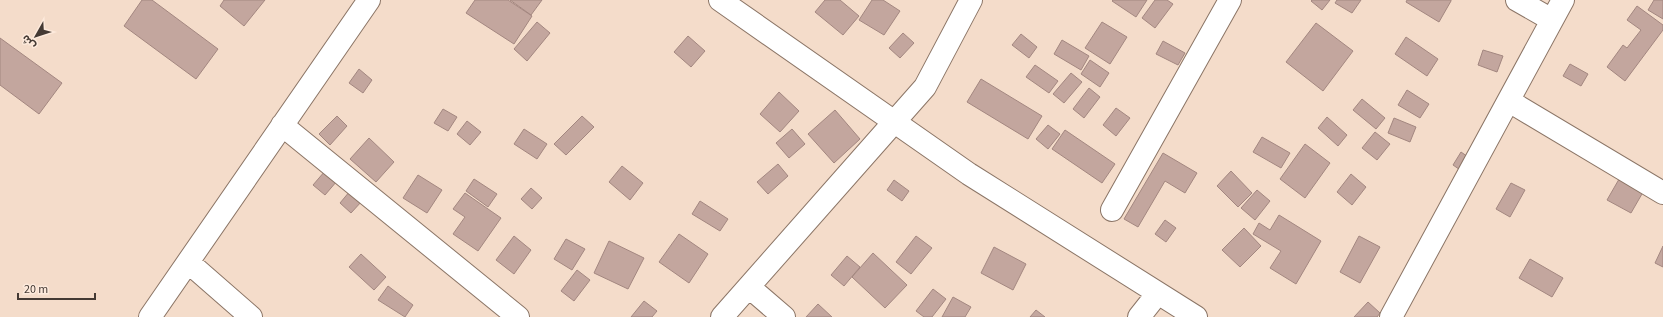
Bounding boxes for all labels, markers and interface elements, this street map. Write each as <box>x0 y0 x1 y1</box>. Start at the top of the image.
north arrow <box>16 16 56 56</box>
text: ش <box>18 31 39 53</box>
scale bar <box>18 275 95 301</box>
text: 20 m <box>24 281 48 298</box>

